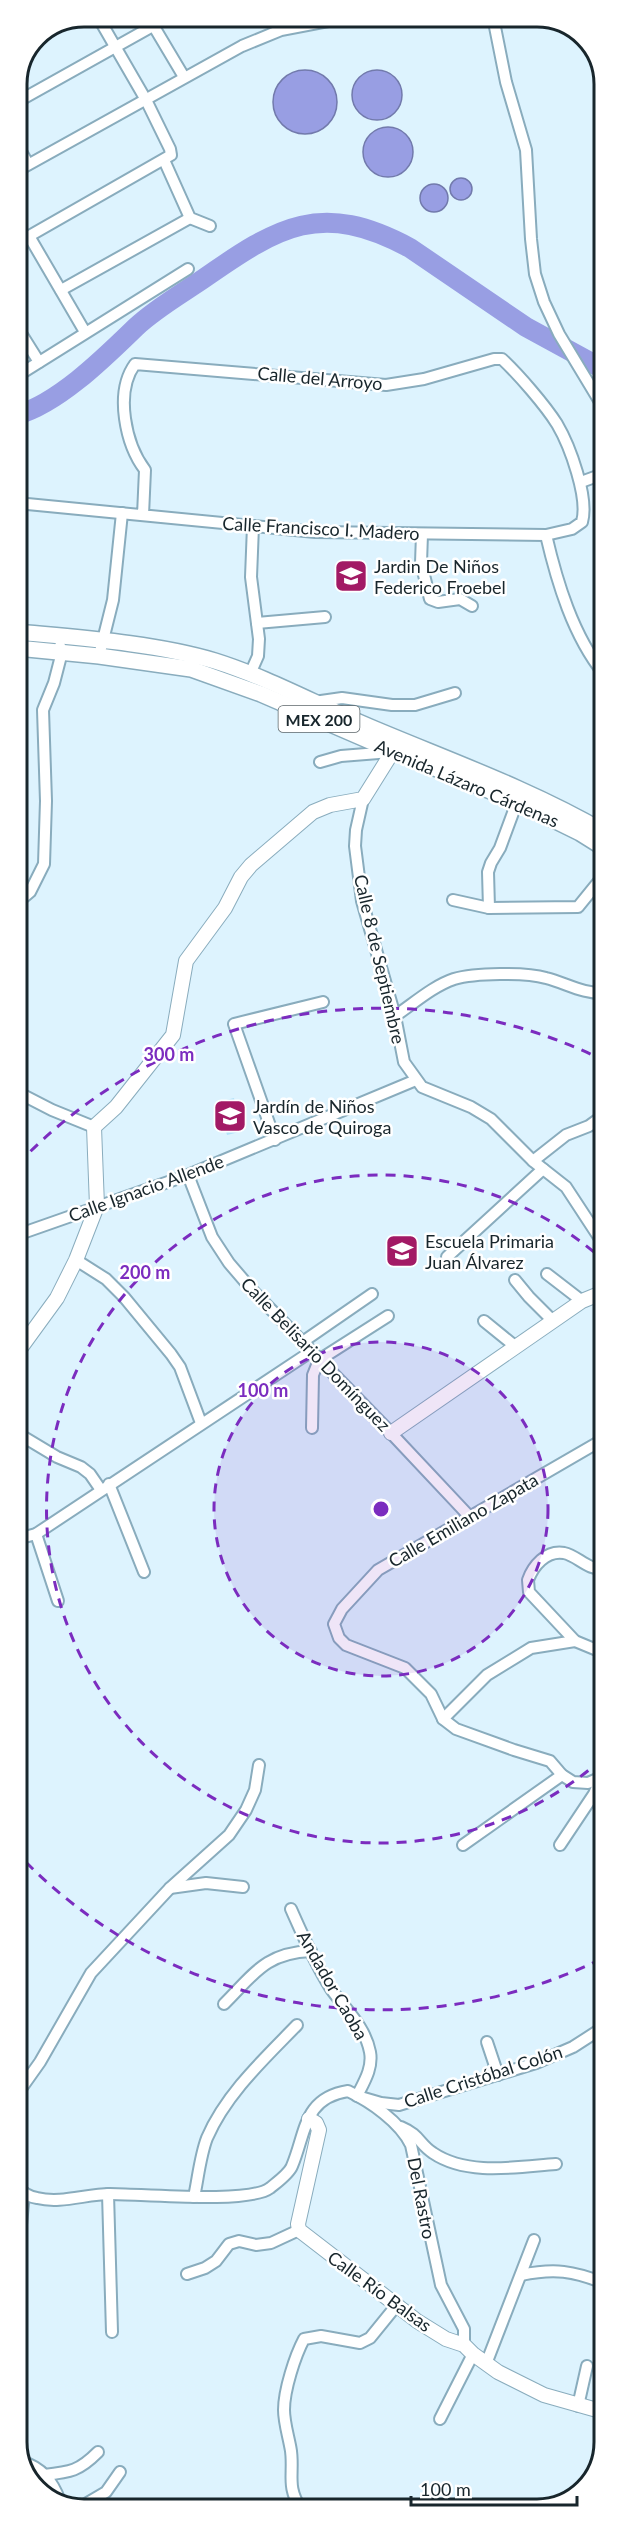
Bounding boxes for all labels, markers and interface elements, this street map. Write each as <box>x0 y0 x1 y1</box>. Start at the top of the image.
street label: Calle del Arroyo <box>257 362 383 394</box>
street label: Calle Francisco I. Madero <box>222 512 420 544</box>
place label: Jardin De Niños Federico Froebel <box>374 555 506 598</box>
school or university icon: Jardin De Niños Federico Froebel <box>333 558 369 594</box>
road number: MEX 200 <box>278 706 360 732</box>
street label: Avenida Lázaro Cárdenas <box>372 734 563 832</box>
street label: Calle 8 de Septiembre <box>350 872 410 1046</box>
text: 300 m <box>144 1043 194 1065</box>
place label: Jardín de Niños Vasco de Quiroga <box>253 1095 391 1138</box>
school or university icon: Jardín de Niños Vasco de Quiroga <box>212 1098 248 1134</box>
street label: Calle Ignacio Allende <box>65 1150 227 1226</box>
place label: Escuela Primaria Juan Álvarez <box>425 1230 554 1273</box>
school or university icon: Escuela Primaria Juan Álvarez <box>384 1233 420 1269</box>
text: 200 m <box>120 1261 170 1283</box>
street label: Calle Belisario Domínguez <box>237 1272 395 1436</box>
text: 100 m <box>238 1379 288 1401</box>
street label: Calle Emiliano Zapata <box>384 1468 542 1572</box>
centre of rings <box>371 1499 391 1519</box>
street label: Andador Caoba <box>293 1926 373 2044</box>
street label: Calle Cristóbal Colón <box>401 2040 565 2112</box>
street label: Del Rastro <box>403 2155 441 2241</box>
street label: Calle Río Balsas <box>324 2246 436 2336</box>
scale bar <box>411 2469 578 2507</box>
text: 100 m <box>420 2478 471 2500</box>

